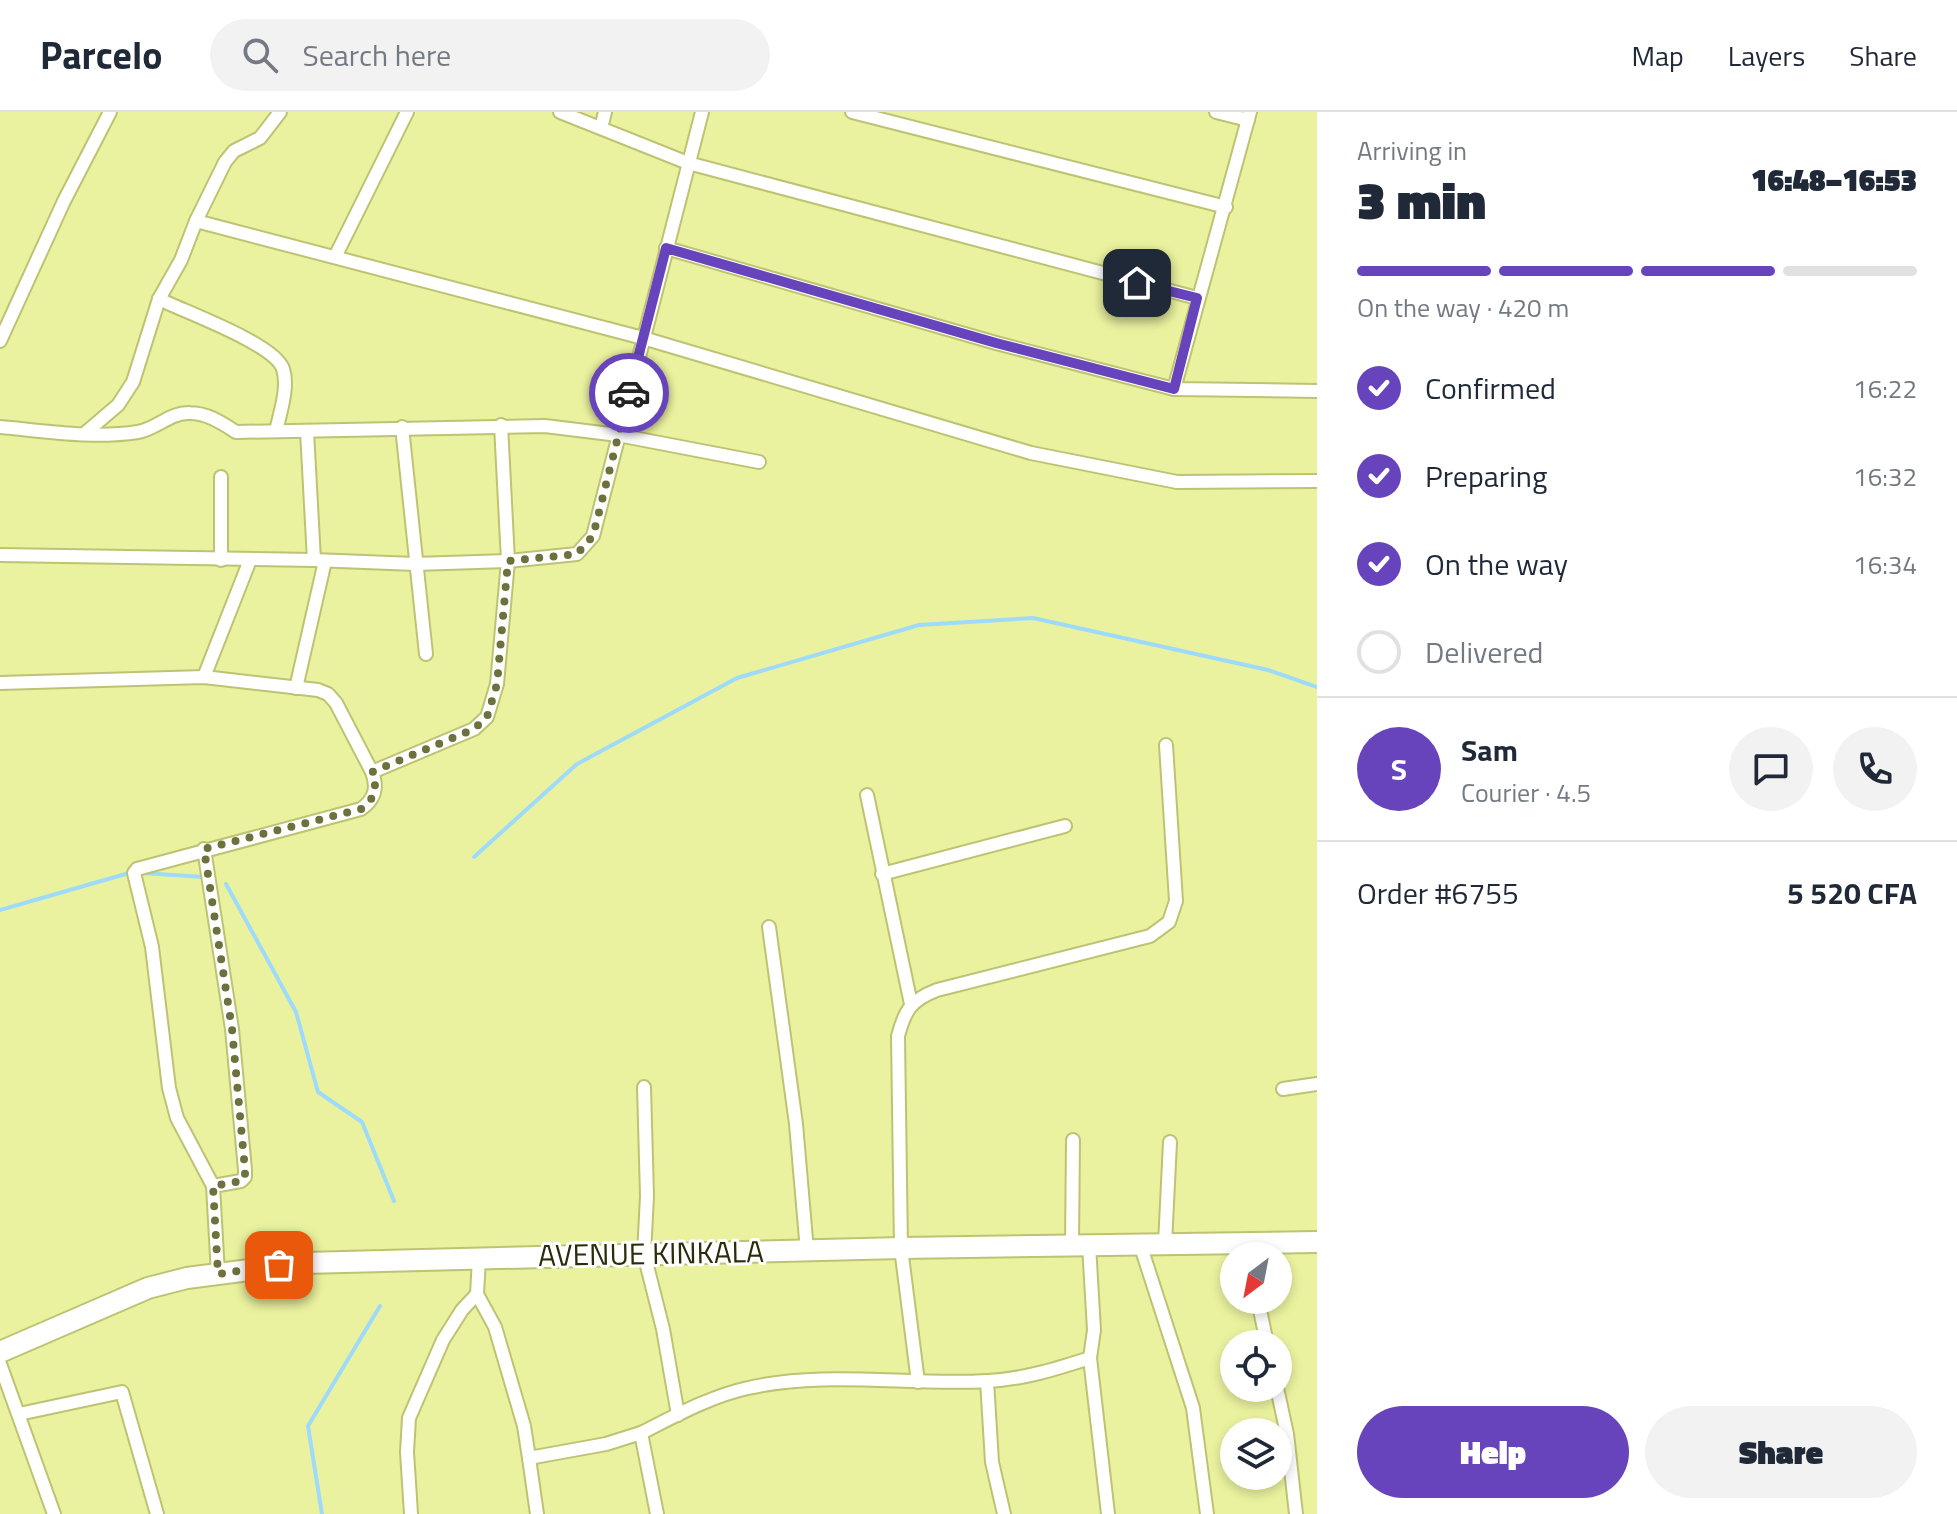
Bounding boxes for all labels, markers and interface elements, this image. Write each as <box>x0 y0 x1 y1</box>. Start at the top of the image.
search box <box>210 19 770 91</box>
text: Parcelo <box>40 26 162 84</box>
text: Search here <box>302 32 451 78</box>
icon: search <box>238 33 282 77</box>
text: Map <box>1631 34 1684 77</box>
text: Layers <box>1728 34 1805 77</box>
text: Share <box>1849 34 1917 77</box>
text: Arriving in <box>1357 131 1467 170</box>
text: 16:48–16:53 <box>1751 157 1917 203</box>
text: 3 min <box>1357 160 1486 239</box>
pin <box>1103 249 1171 317</box>
icon: home <box>1115 261 1159 305</box>
text: On the way · 420 m <box>1357 288 1569 327</box>
courier <box>589 353 669 433</box>
text: Confirmed <box>1425 365 1556 411</box>
icon: check <box>1357 366 1401 410</box>
text: 16:22 <box>1853 369 1917 408</box>
icon: car <box>607 371 651 415</box>
text: Preparing <box>1425 453 1547 499</box>
icon: check <box>1357 454 1401 498</box>
text: 16:32 <box>1853 457 1917 496</box>
text: On the way <box>1425 541 1568 587</box>
icon: check <box>1357 542 1401 586</box>
text: 16:34 <box>1853 545 1917 584</box>
text: Delivered <box>1425 629 1543 675</box>
text: Sam <box>1461 727 1518 773</box>
button: chat <box>1729 727 1813 811</box>
button: phone <box>1833 727 1917 811</box>
text: S <box>1391 746 1407 792</box>
text: Courier · 4.5 <box>1461 773 1591 812</box>
text: Order #6755 <box>1357 870 1519 916</box>
text: 5 520 CFA <box>1787 870 1917 916</box>
street label: AVENUE KINKALA <box>538 1228 764 1278</box>
pin <box>245 1231 313 1299</box>
north arrow <box>1220 1242 1292 1314</box>
map controls <box>1220 1242 1292 1490</box>
icon: bag <box>257 1243 301 1287</box>
button: locate <box>1220 1330 1292 1402</box>
button: Help <box>1357 1406 1629 1498</box>
button: Share <box>1645 1406 1917 1498</box>
button: layers <box>1220 1418 1292 1490</box>

